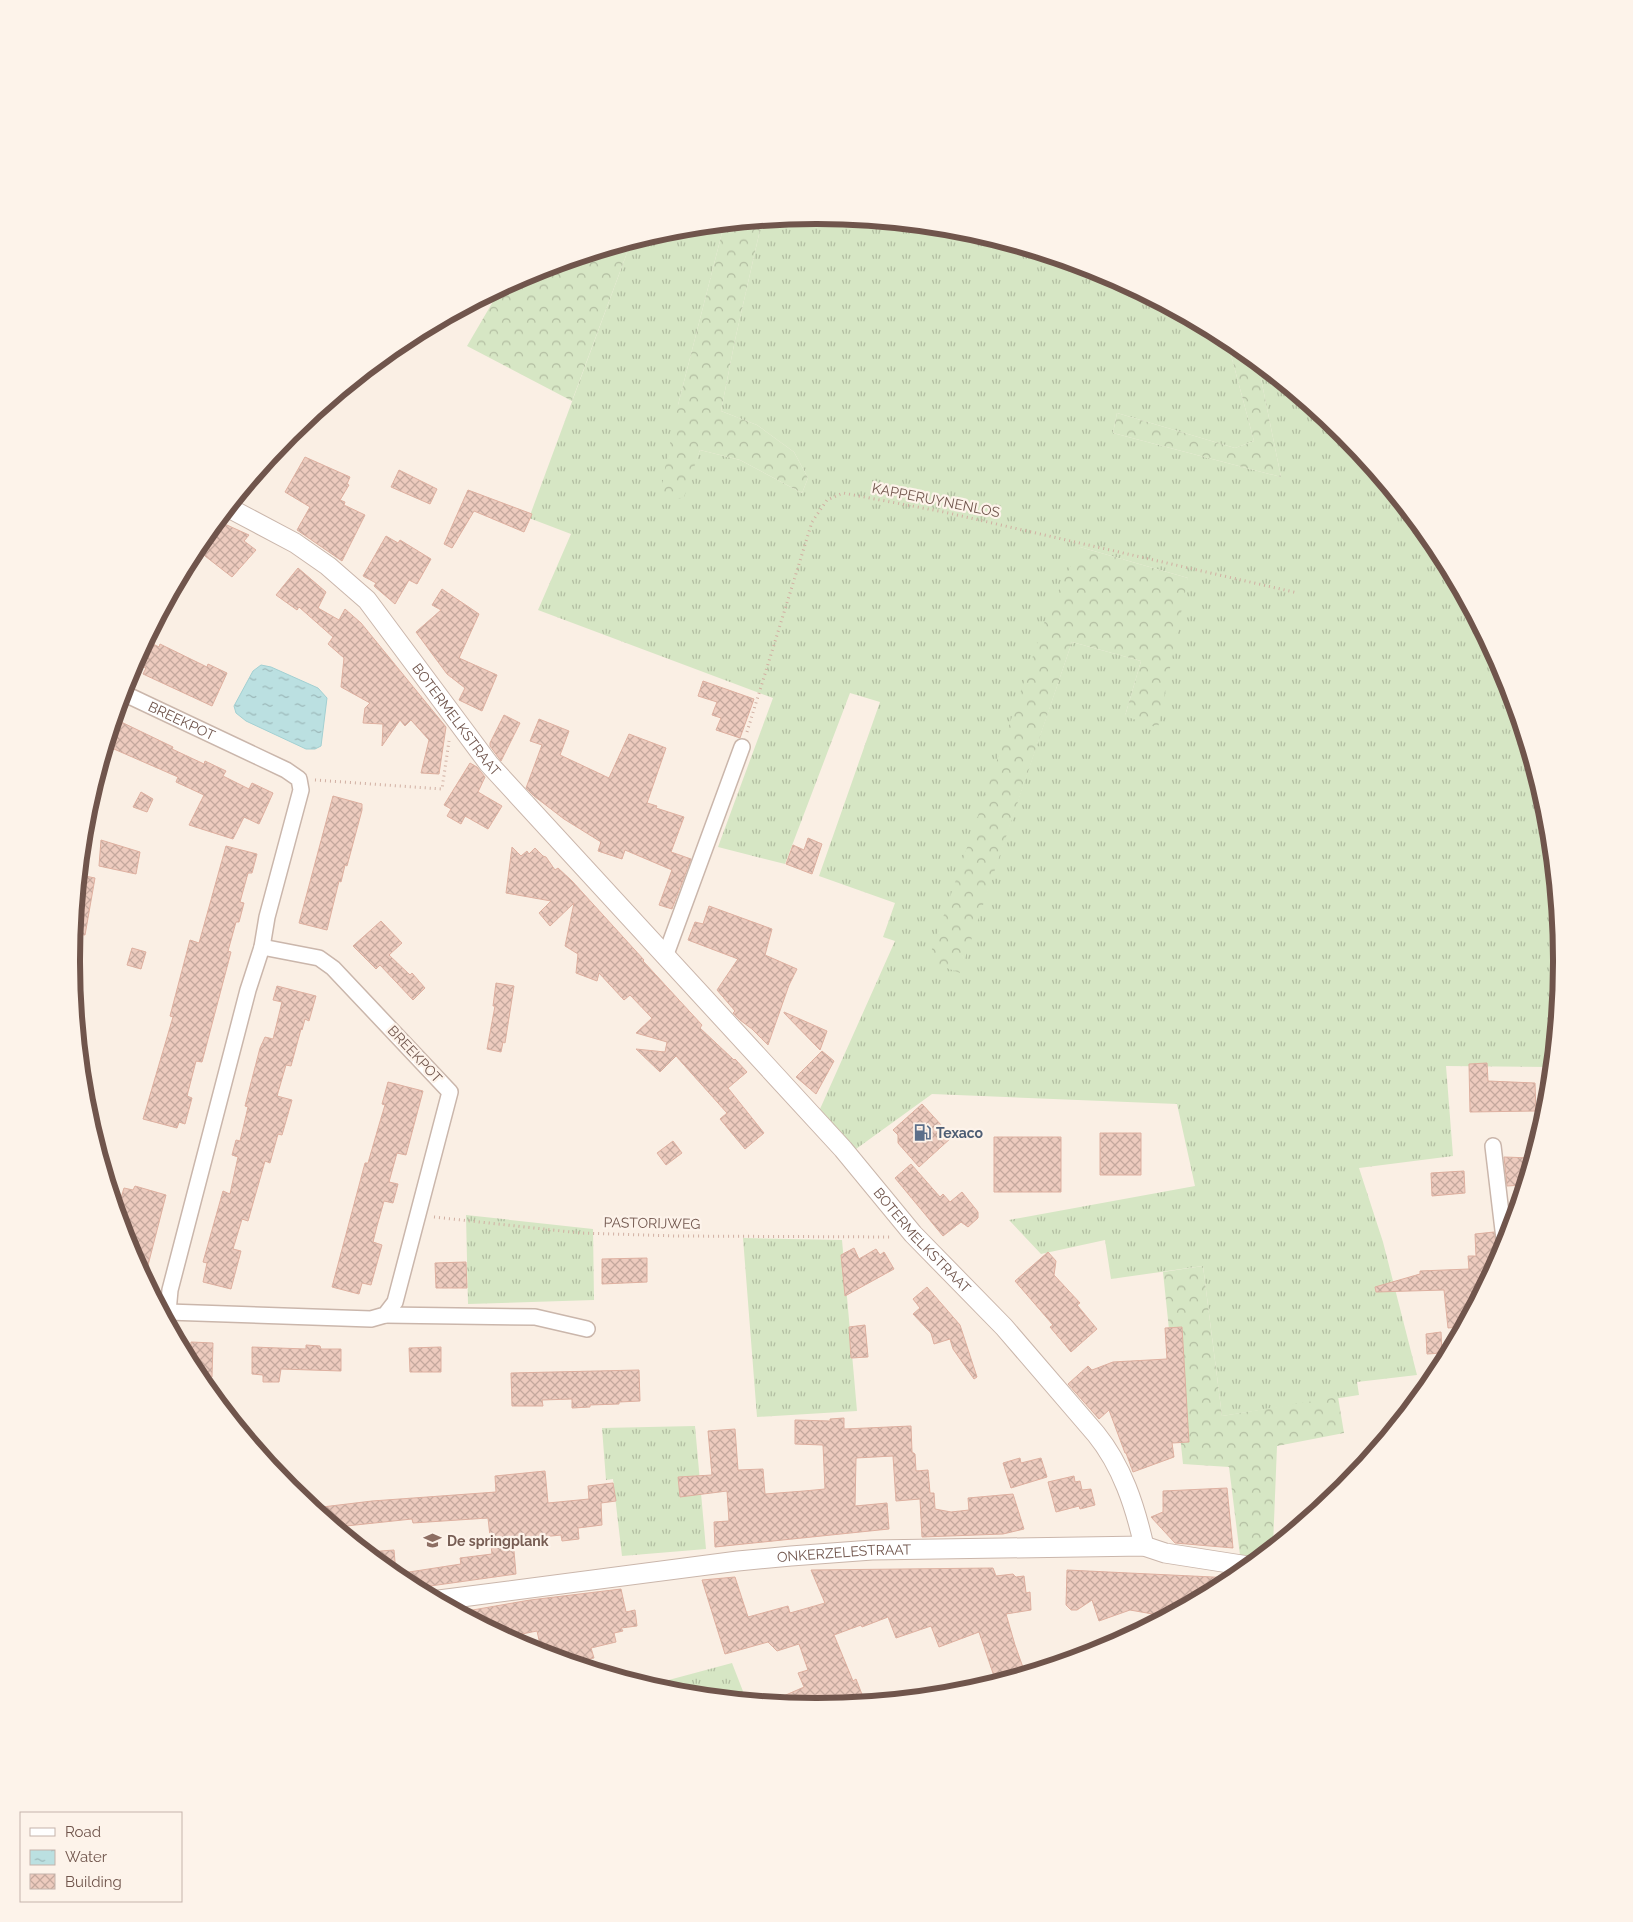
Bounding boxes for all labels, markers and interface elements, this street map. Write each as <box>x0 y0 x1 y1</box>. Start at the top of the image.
street label: KAPPERUYNENLOS <box>871 480 1002 520</box>
street label: BOTERMELKSTRAAT <box>409 660 504 779</box>
street label: BREEKPOT <box>146 698 218 744</box>
street label: BREEKPOT <box>385 1022 446 1086</box>
fuel station icon: Texaco <box>912 1123 932 1143</box>
place label: Texaco <box>936 1125 984 1141</box>
street label: BOTERMELKSTRAAT <box>870 1185 974 1296</box>
street label: PASTORIJWEG <box>603 1214 701 1232</box>
school or university icon: De springplank <box>423 1531 443 1551</box>
place label: De springplank <box>447 1533 549 1549</box>
street label: ONKERZELESTRAAT <box>776 1541 912 1565</box>
legend <box>20 1812 182 1902</box>
text: Road <box>65 1823 101 1841</box>
text: Water <box>65 1848 108 1866</box>
text: Building <box>65 1873 122 1891</box>

